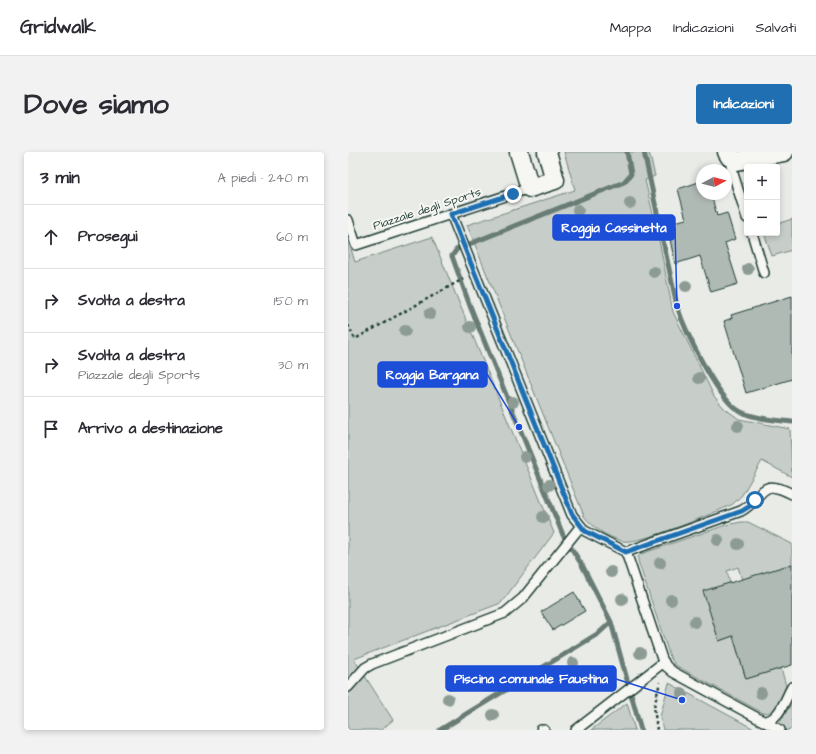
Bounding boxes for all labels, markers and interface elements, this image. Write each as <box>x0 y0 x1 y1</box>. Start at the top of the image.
text: Gridwalk <box>20 14 96 41</box>
text: Mappa <box>610 18 651 38</box>
text: Indicazioni <box>673 18 734 38</box>
text: Salvati <box>756 18 796 38</box>
button: Indicazioni <box>696 84 792 124</box>
text: Dove siamo <box>24 85 169 124</box>
north arrow <box>696 164 732 200</box>
map controls <box>744 164 780 236</box>
button: + <box>744 164 780 200</box>
text: 3 min <box>40 166 80 190</box>
text: A piedi · 240 m <box>218 169 308 187</box>
street label: Piazzale degli Sports <box>371 183 484 235</box>
route end <box>504 185 522 203</box>
button: − <box>744 200 780 236</box>
callout: Roggia Cassinetta <box>553 215 675 240</box>
text: Roggia Cassinetta <box>561 219 667 239</box>
icon: ahead <box>40 226 62 248</box>
text: Prosegui <box>78 226 138 247</box>
text: 60 m <box>276 228 308 246</box>
icon: right <box>40 290 62 312</box>
text: Svolta a destra <box>78 290 185 311</box>
text: 150 m <box>274 292 308 310</box>
text: Svolta a destra <box>78 345 185 366</box>
icon: right <box>40 354 62 376</box>
text: 30 m <box>278 356 308 374</box>
callout: Roggia Bargana <box>378 362 487 387</box>
text: Piazzale degli Sports <box>78 366 200 384</box>
text: Roggia Bargana <box>385 366 479 386</box>
icon: arrive <box>40 418 62 440</box>
text: Arrivo a destinazione <box>78 418 223 439</box>
route start <box>746 491 764 509</box>
callout: Piscina comunale Faustina <box>446 666 616 691</box>
text: Piscina comunale Faustina <box>454 670 608 688</box>

